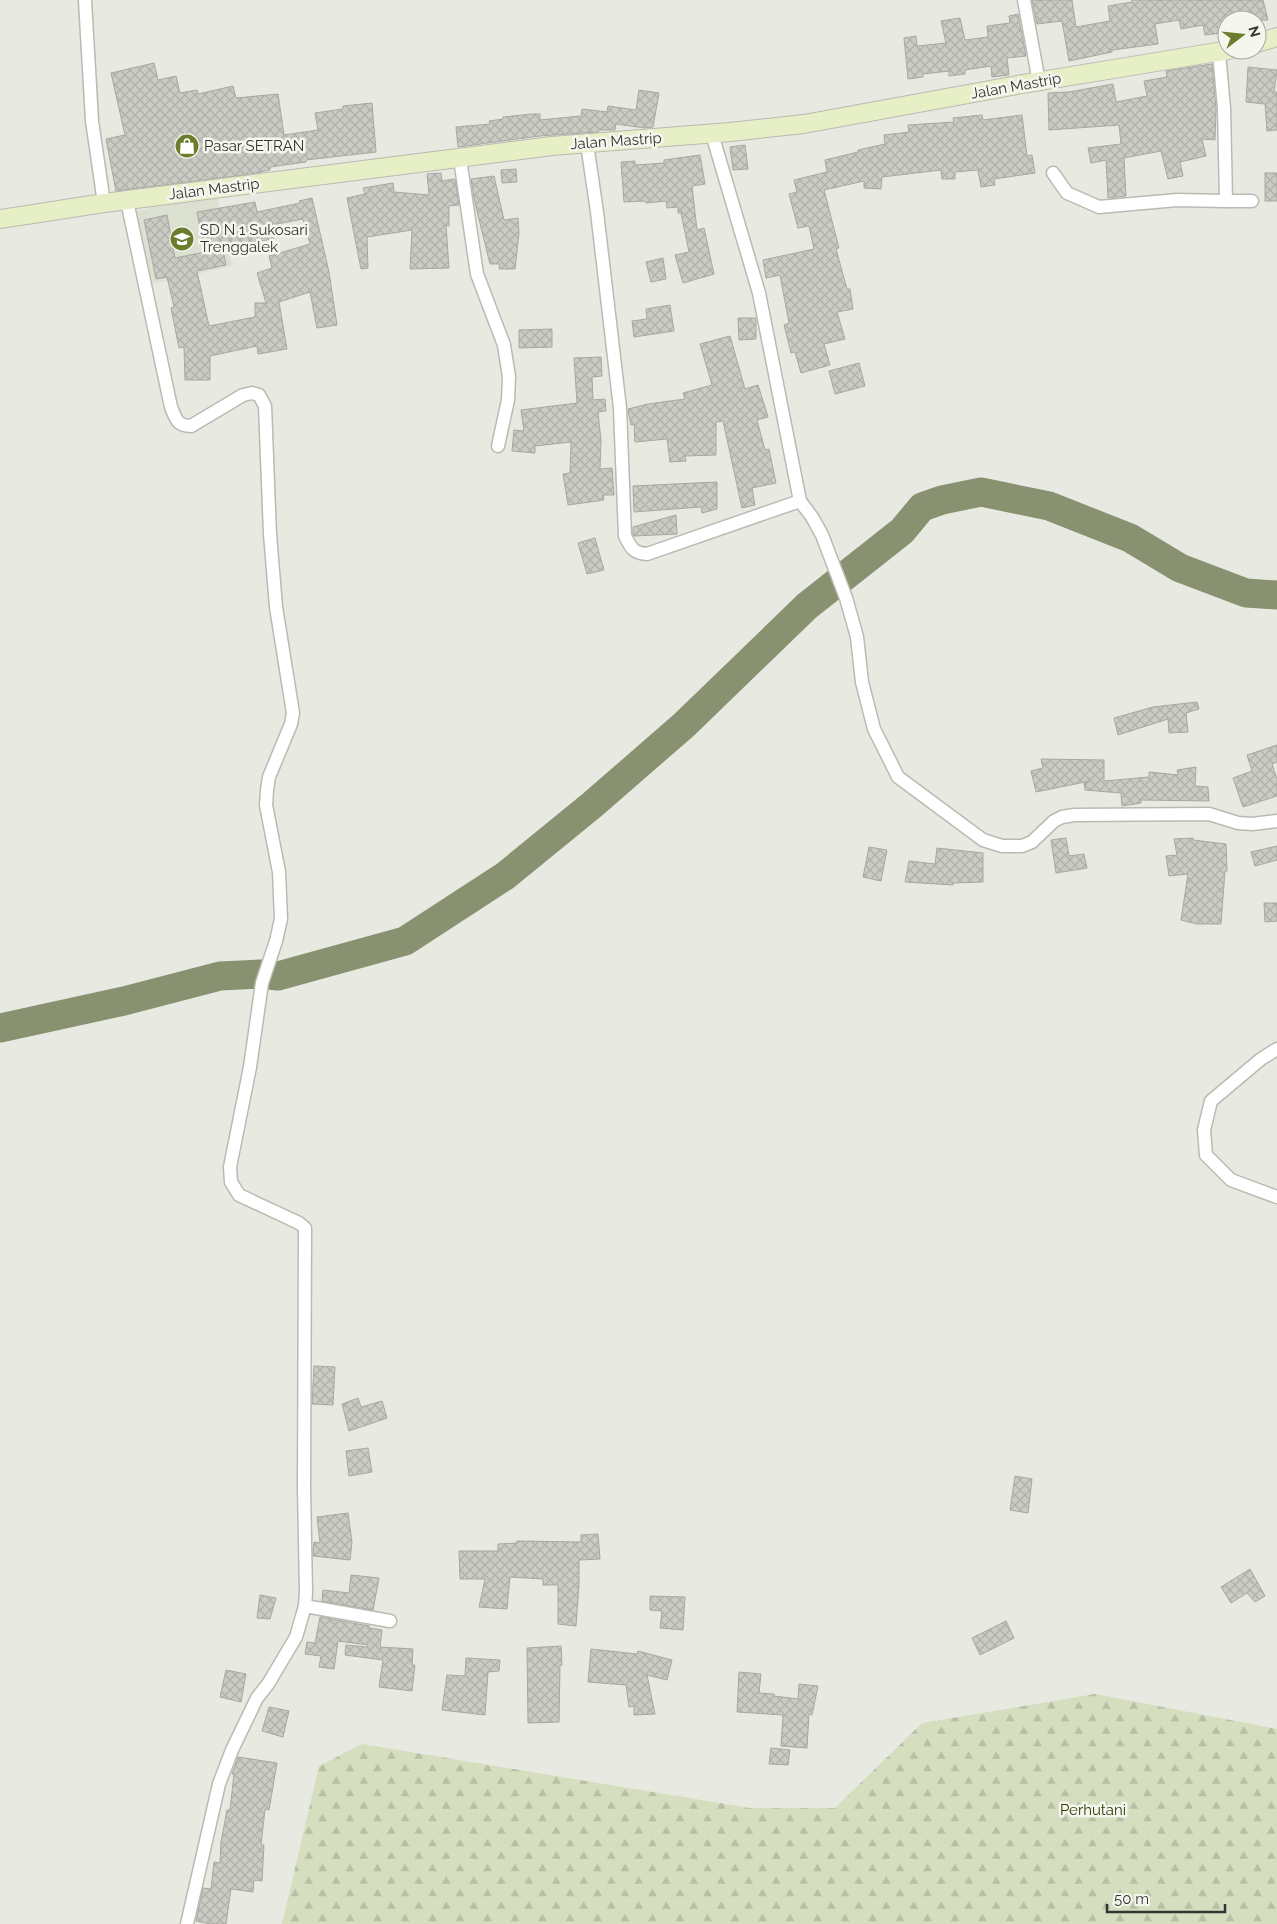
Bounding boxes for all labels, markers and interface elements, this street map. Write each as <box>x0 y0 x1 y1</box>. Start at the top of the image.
north arrow <box>1217 10 1267 60</box>
text: N <box>1245 24 1264 39</box>
street label: Jalan Mastrip <box>969 69 1063 103</box>
street label: Jalan Mastrip <box>570 129 662 153</box>
shop icon: Pasar SETRAN <box>174 133 200 159</box>
place label: Pasar SETRAN <box>204 137 304 155</box>
street label: Jalan Mastrip <box>168 174 260 204</box>
place label: SD N 1 Sukosari Trenggalek <box>200 221 308 256</box>
school or university icon: SD N 1 Sukosari Trenggalek <box>169 226 195 252</box>
park label: Perhutani <box>1060 1801 1126 1819</box>
scale bar <box>1107 1882 1224 1914</box>
text: 50 m <box>1114 1890 1149 1908</box>

